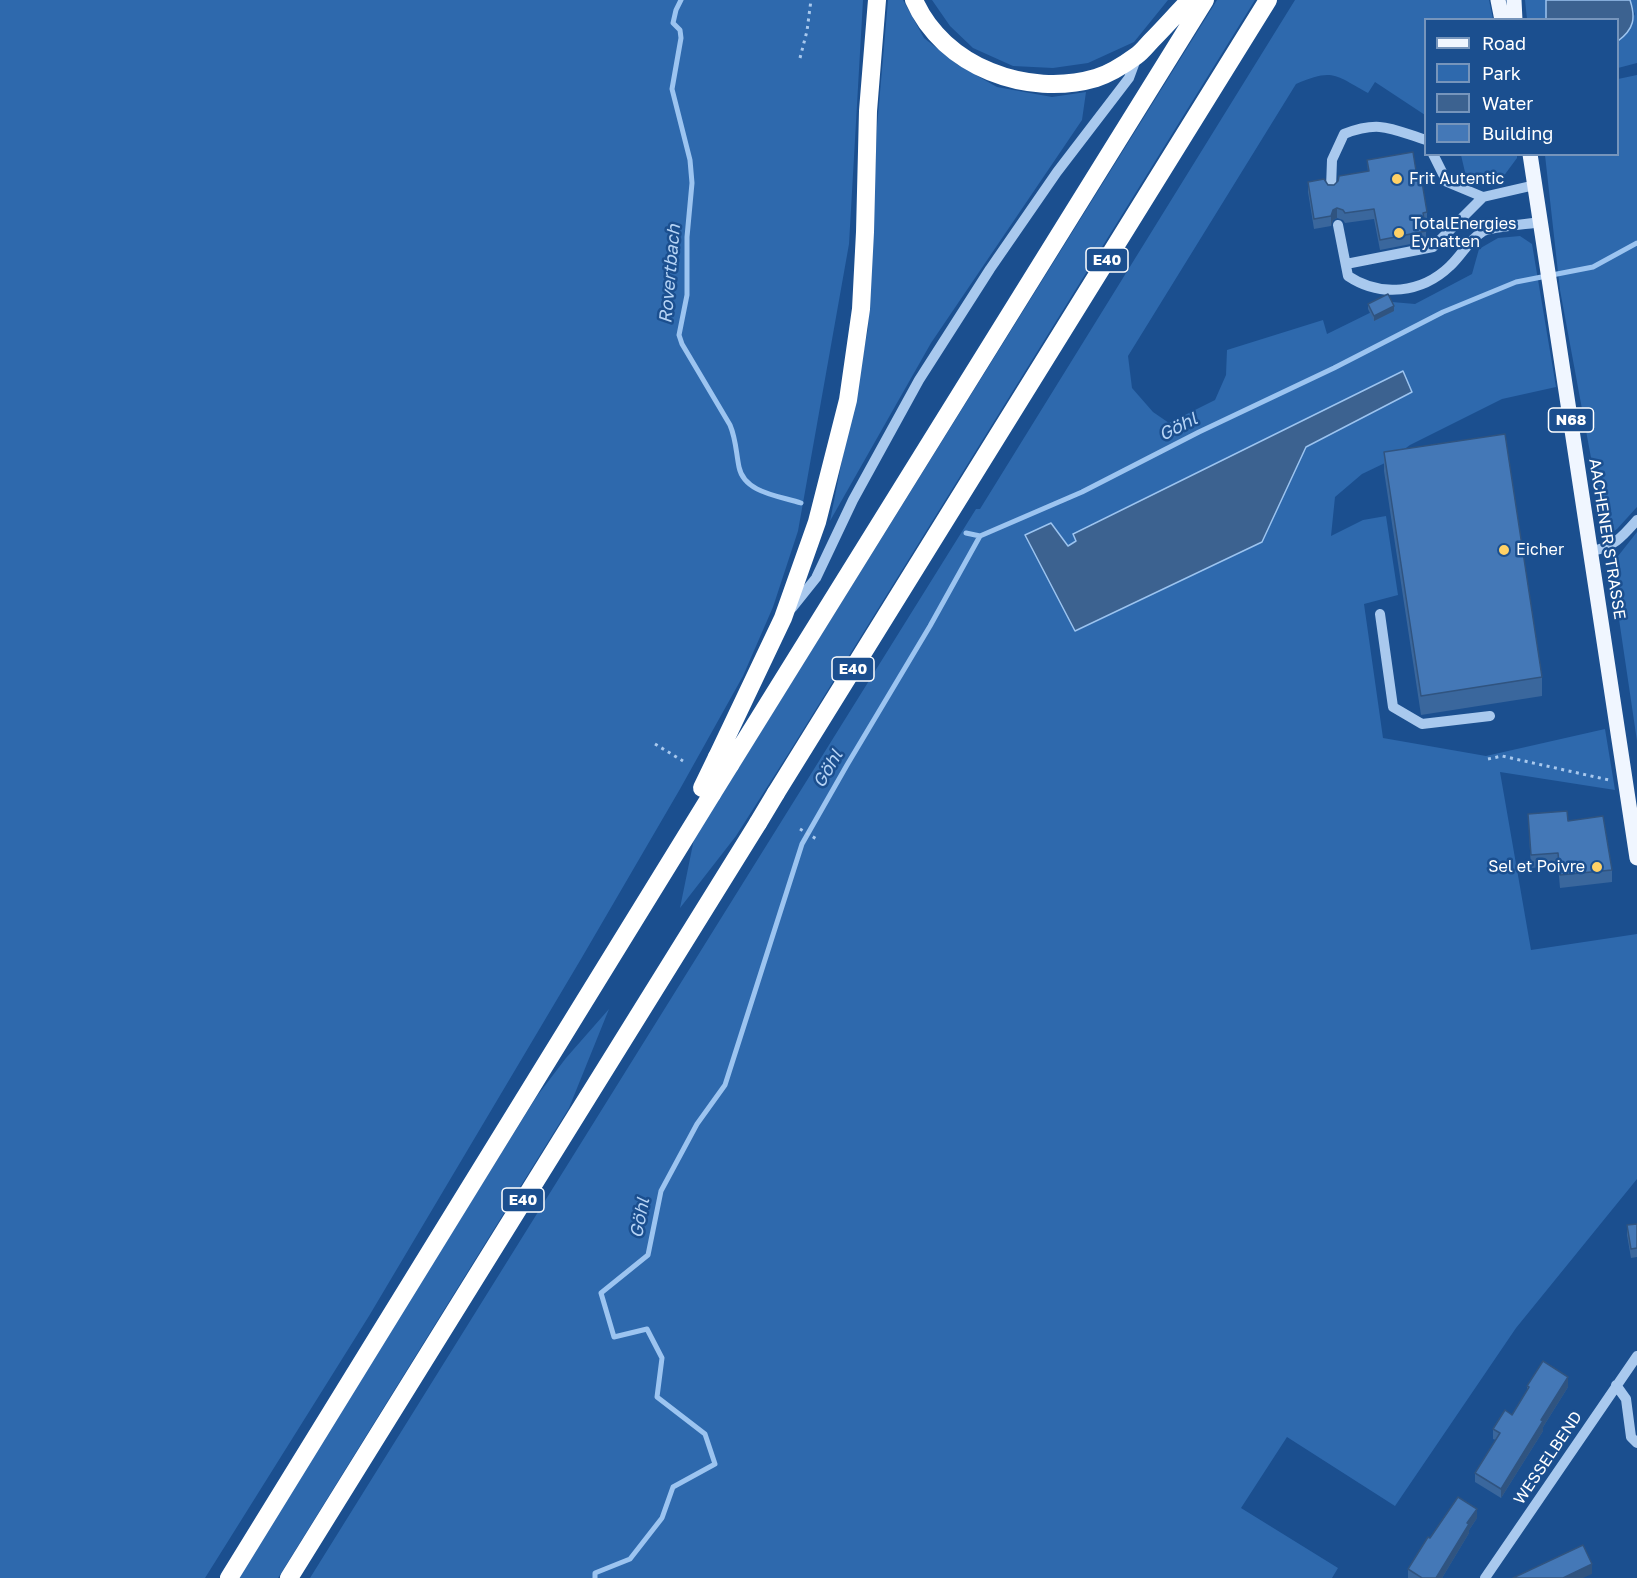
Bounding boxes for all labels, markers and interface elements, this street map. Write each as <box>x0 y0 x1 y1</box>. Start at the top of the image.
legend <box>1424 18 1619 156</box>
text: Road <box>1482 32 1526 54</box>
text: Park <box>1482 62 1521 84</box>
text: Water <box>1482 92 1533 114</box>
text: Building <box>1482 122 1553 144</box>
place label: Frit Autentic <box>1409 169 1504 189</box>
marker: Frit Autentic <box>1390 172 1404 186</box>
place label: TotalEnergies Eynatten <box>1411 214 1516 252</box>
water label: Rovertbach <box>655 224 685 324</box>
marker: TotalEnergies Eynatten <box>1392 226 1406 240</box>
road number: E40 <box>1086 248 1128 272</box>
water label: Göhl <box>1155 408 1201 446</box>
road number: N68 <box>1548 408 1594 432</box>
street label: AACHENER STRASSE <box>1585 457 1629 621</box>
place label: Eicher <box>1516 540 1564 560</box>
marker: Eicher <box>1497 543 1511 557</box>
road number: E40 <box>832 657 874 681</box>
water label: Göhl <box>809 746 847 792</box>
place label: Sel et Poivre <box>1488 857 1585 877</box>
marker: Sel et Poivre <box>1590 860 1604 874</box>
road number: E40 <box>502 1188 544 1212</box>
water label: Göhl <box>626 1196 654 1240</box>
street label: WESSELBEND <box>1510 1408 1586 1508</box>

